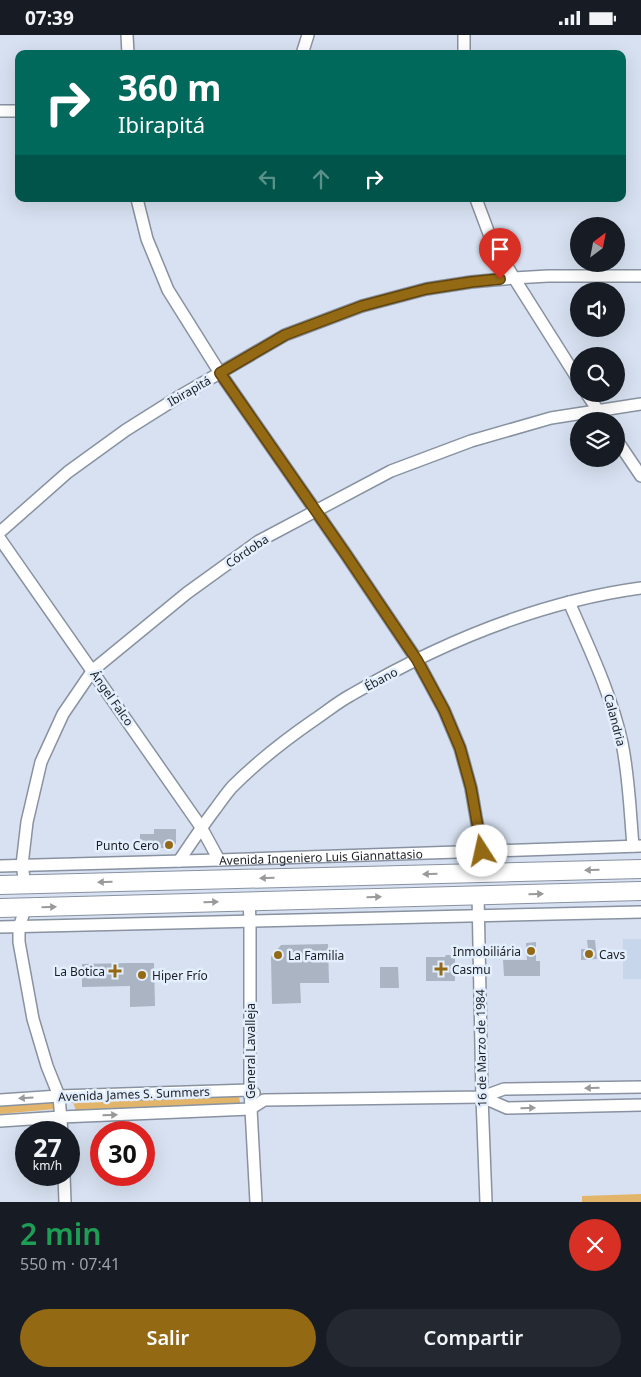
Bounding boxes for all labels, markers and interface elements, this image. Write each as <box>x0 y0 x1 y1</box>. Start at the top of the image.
text: 07:39 <box>25 5 74 31</box>
text: 360 m <box>118 64 221 111</box>
icon: right <box>35 70 100 135</box>
text: Ibirapitá <box>118 109 205 139</box>
icon: left <box>254 165 282 193</box>
icon: ahead <box>307 165 335 193</box>
icon: right <box>360 165 388 193</box>
north arrow <box>570 217 625 273</box>
map controls <box>570 217 625 467</box>
pin <box>479 228 521 279</box>
icon: arrive <box>486 235 514 263</box>
button: sound <box>570 282 625 337</box>
button: search <box>570 347 625 402</box>
street label: Ibirapitá <box>164 372 214 410</box>
button: layers <box>570 412 625 467</box>
street label: Córdoba <box>222 530 272 572</box>
street label: Ébano <box>361 663 401 695</box>
street label: Ángel Falco <box>87 667 137 729</box>
street label: Calandria <box>600 692 630 748</box>
position arrow <box>455 824 507 876</box>
place label: Punto Cero <box>96 837 159 854</box>
marker: Punto Cero <box>163 839 175 851</box>
street label: Avenida Ingeniero Luis Giannattasio <box>219 845 423 868</box>
one-way arrow <box>584 867 600 875</box>
one-way arrow <box>422 870 438 878</box>
one-way arrow <box>259 874 275 882</box>
one-way arrow <box>97 878 113 886</box>
one-way arrow <box>528 890 544 898</box>
one-way arrow <box>366 893 382 901</box>
one-way arrow <box>203 897 219 905</box>
one-way arrow <box>41 902 57 910</box>
place label: Inmobiliária <box>453 943 521 960</box>
marker: Inmobiliária <box>525 945 537 957</box>
place label: Cavs <box>599 946 625 963</box>
place label: La Familia <box>288 947 344 964</box>
marker: Cavs <box>583 948 595 960</box>
marker: La Familia <box>272 949 284 961</box>
place label: Casmu <box>452 961 491 978</box>
marker: Casmu <box>434 962 448 976</box>
place label: La Botica <box>54 963 105 980</box>
marker: La Botica <box>109 965 121 977</box>
place label: Hiper Frío <box>152 967 208 984</box>
marker: Hiper Frío <box>136 969 148 981</box>
street label: 16 de Marzo de 1984 <box>471 989 491 1107</box>
street label: General Lavalleja <box>242 1003 259 1099</box>
street label: Avenida James S. Summers <box>58 1083 210 1105</box>
one-way arrow <box>584 1084 600 1092</box>
one-way arrow <box>18 1095 34 1103</box>
one-way arrow <box>520 1104 536 1112</box>
one-way arrow <box>102 1111 118 1119</box>
speed limit sign: 30 <box>90 1121 155 1186</box>
text: 27 <box>33 1130 62 1164</box>
text: km/h <box>33 1157 62 1174</box>
text: 2 min <box>20 1213 101 1254</box>
button: close <box>569 1219 621 1271</box>
text: 550 m · 07:41 <box>20 1253 120 1275</box>
button: Salir <box>20 1309 316 1367</box>
button: Compartir <box>326 1309 621 1367</box>

